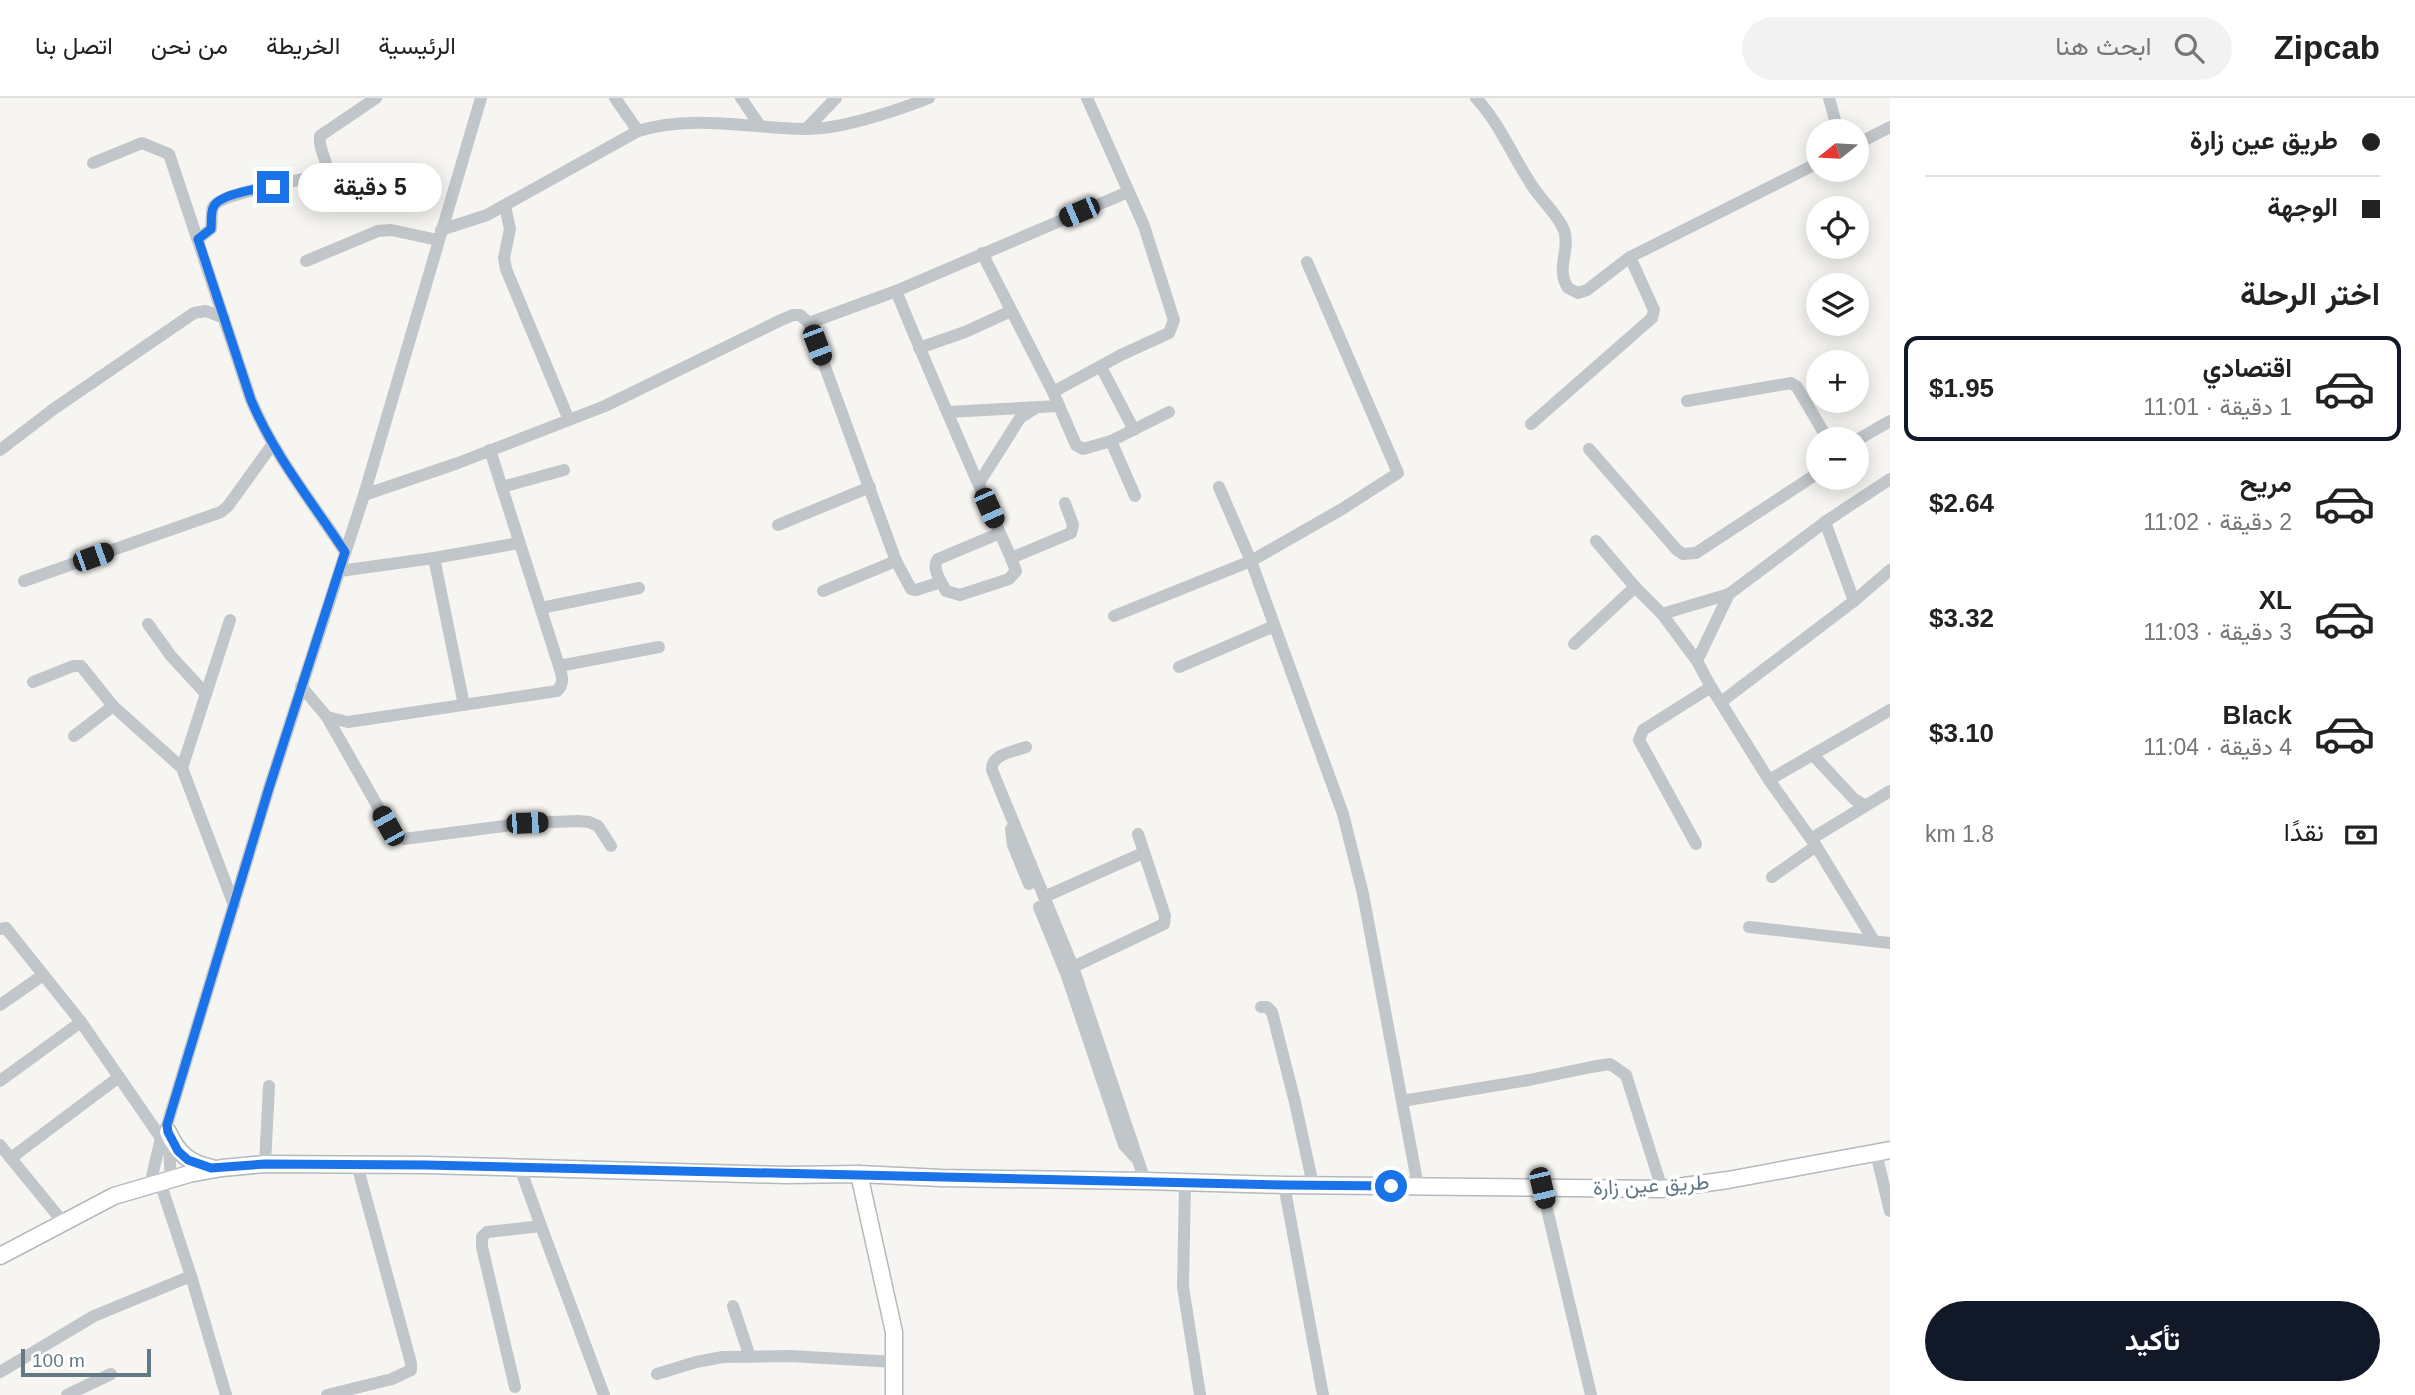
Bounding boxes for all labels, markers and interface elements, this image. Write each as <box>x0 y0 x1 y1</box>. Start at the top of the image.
search box <box>1742 17 2232 80</box>
icon: search <box>2170 29 2208 67</box>
text: Zipcab <box>2274 29 2380 66</box>
text: ابحث هنا <box>2055 31 2152 61</box>
text: اتصل بنا <box>35 32 113 59</box>
text: من نحن <box>151 32 228 59</box>
text: الخريطة <box>266 32 340 59</box>
text: الرئيسية <box>378 32 456 59</box>
north arrow <box>1806 119 1869 182</box>
map controls <box>1806 119 1869 490</box>
text: طريق عين زارة <box>2190 125 2338 155</box>
callout: 5 دقيقة <box>298 162 441 212</box>
route end <box>257 171 289 203</box>
text: 5 دقيقة <box>333 174 407 200</box>
text: الوجهة <box>2267 192 2338 222</box>
car <box>1056 194 1103 230</box>
button: locate <box>1806 196 1869 259</box>
button: layers <box>1806 273 1869 336</box>
text: اختر الرحلة <box>2240 276 2380 312</box>
car <box>800 322 835 368</box>
button: + <box>1806 350 1869 413</box>
text: اقتصادي <box>2203 353 2292 383</box>
icon: car <box>2313 357 2376 420</box>
text: $1.95 <box>1929 373 1994 403</box>
text: 1 دقيقة · 11:01 <box>2143 394 2292 420</box>
button: − <box>1806 427 1869 490</box>
text: مريح <box>2240 468 2292 498</box>
icon: car <box>2313 472 2376 535</box>
car <box>971 485 1008 531</box>
text: $2.64 <box>1929 488 1994 518</box>
text: 2 دقيقة · 11:02 <box>2143 509 2292 535</box>
car <box>70 540 117 574</box>
text: XL <box>2259 585 2292 615</box>
icon: car <box>2313 587 2376 650</box>
text: $3.32 <box>1929 603 1994 633</box>
text: 3 دقيقة · 11:03 <box>2143 619 2292 645</box>
text: Black <box>2223 700 2292 730</box>
icon: car <box>2313 702 2376 765</box>
text: $3.10 <box>1929 718 1994 748</box>
text: 4 دقيقة · 11:04 <box>2143 734 2292 760</box>
car <box>369 803 408 849</box>
car <box>506 812 549 834</box>
icon: cash <box>2342 816 2380 854</box>
text: نقدًا <box>2284 817 2324 847</box>
text: 1.8 km <box>1925 821 1994 847</box>
car <box>1528 1165 1557 1211</box>
route start <box>1375 1170 1407 1202</box>
street label: طريق عين زارة <box>1592 1170 1710 1201</box>
button: تأكيد <box>1925 1301 2380 1381</box>
scale bar <box>21 1346 150 1378</box>
text: 100 m <box>32 1350 85 1371</box>

